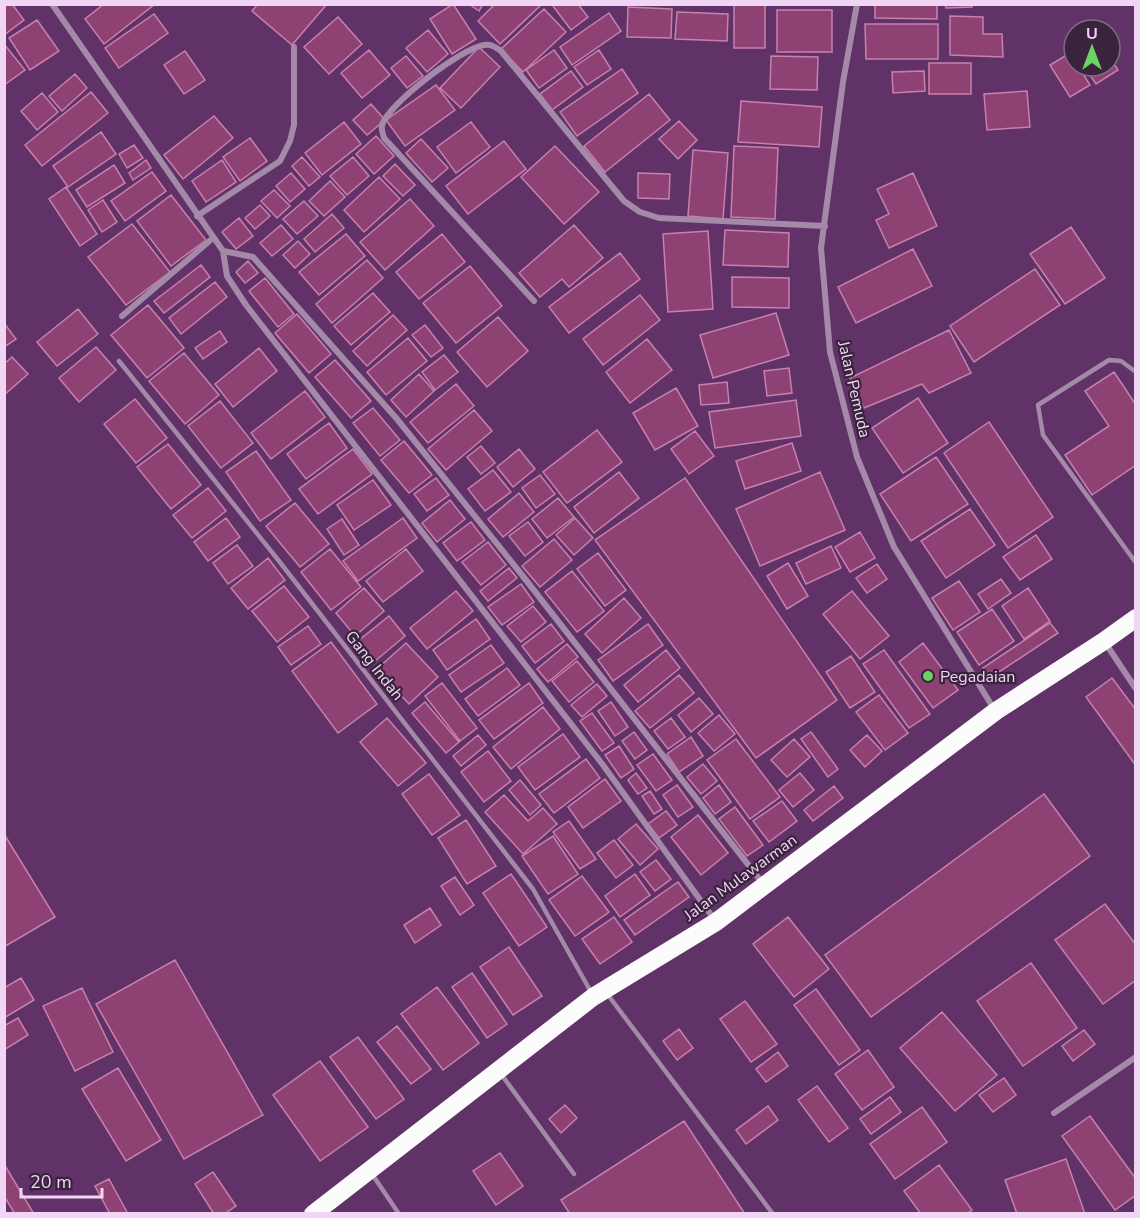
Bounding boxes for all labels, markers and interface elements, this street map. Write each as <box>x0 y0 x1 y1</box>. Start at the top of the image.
north arrow <box>1062 18 1122 78</box>
text: U <box>1086 23 1098 45</box>
street label: Jalan Pemuda <box>832 338 876 440</box>
street label: Gang Indah <box>340 626 408 705</box>
place label: Pegadaian <box>940 666 1015 688</box>
marker: Pegadaian <box>921 669 935 683</box>
street label: Jalan Mulawarman <box>679 829 802 927</box>
scale bar <box>21 1161 102 1199</box>
text: 20 m <box>30 1170 72 1194</box>

